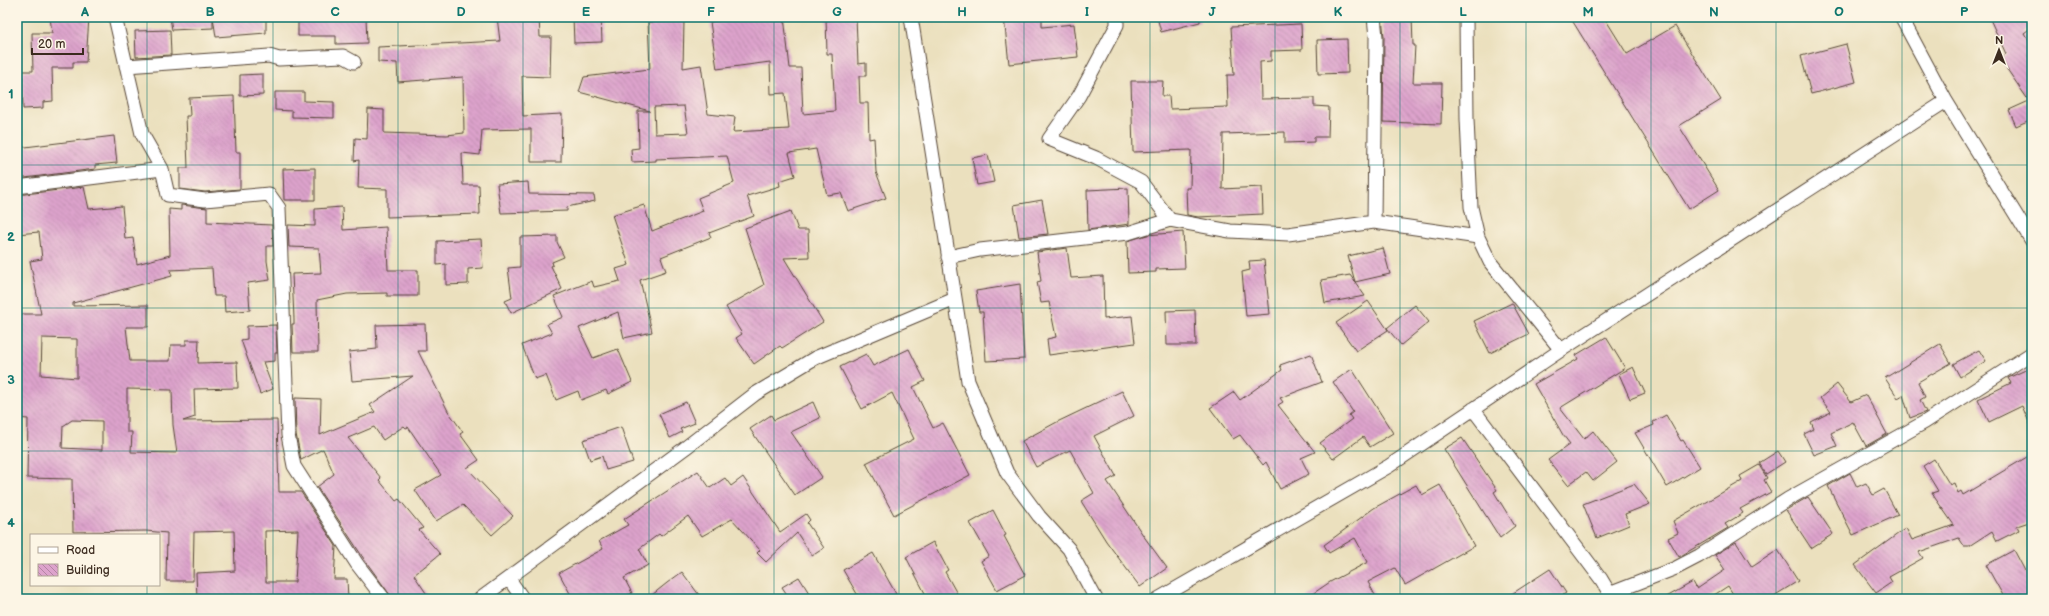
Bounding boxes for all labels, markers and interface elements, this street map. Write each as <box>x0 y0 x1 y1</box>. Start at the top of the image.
text: A <box>80 4 89 20</box>
text: B <box>205 4 215 20</box>
text: C <box>330 4 340 20</box>
text: D <box>456 4 466 20</box>
text: E <box>582 4 591 20</box>
text: F <box>707 4 715 20</box>
text: G <box>832 4 842 20</box>
text: H <box>957 4 967 20</box>
text: I <box>1085 4 1089 20</box>
text: J <box>1208 4 1216 20</box>
text: K <box>1334 4 1343 20</box>
text: L <box>1459 4 1467 20</box>
text: M <box>1582 4 1594 20</box>
text: N <box>1709 4 1719 20</box>
text: O <box>1834 4 1844 20</box>
text: P <box>1960 4 1969 20</box>
scale bar <box>32 30 83 56</box>
north arrow <box>1979 30 2019 70</box>
text: N <box>1995 34 2003 47</box>
text: 20 m <box>38 37 65 52</box>
text: 1 <box>8 86 14 102</box>
text: 2 <box>7 229 15 245</box>
text: 3 <box>7 372 15 388</box>
text: 4 <box>7 515 15 531</box>
legend <box>30 534 160 586</box>
text: Road <box>66 543 95 558</box>
text: Building <box>66 563 110 578</box>

